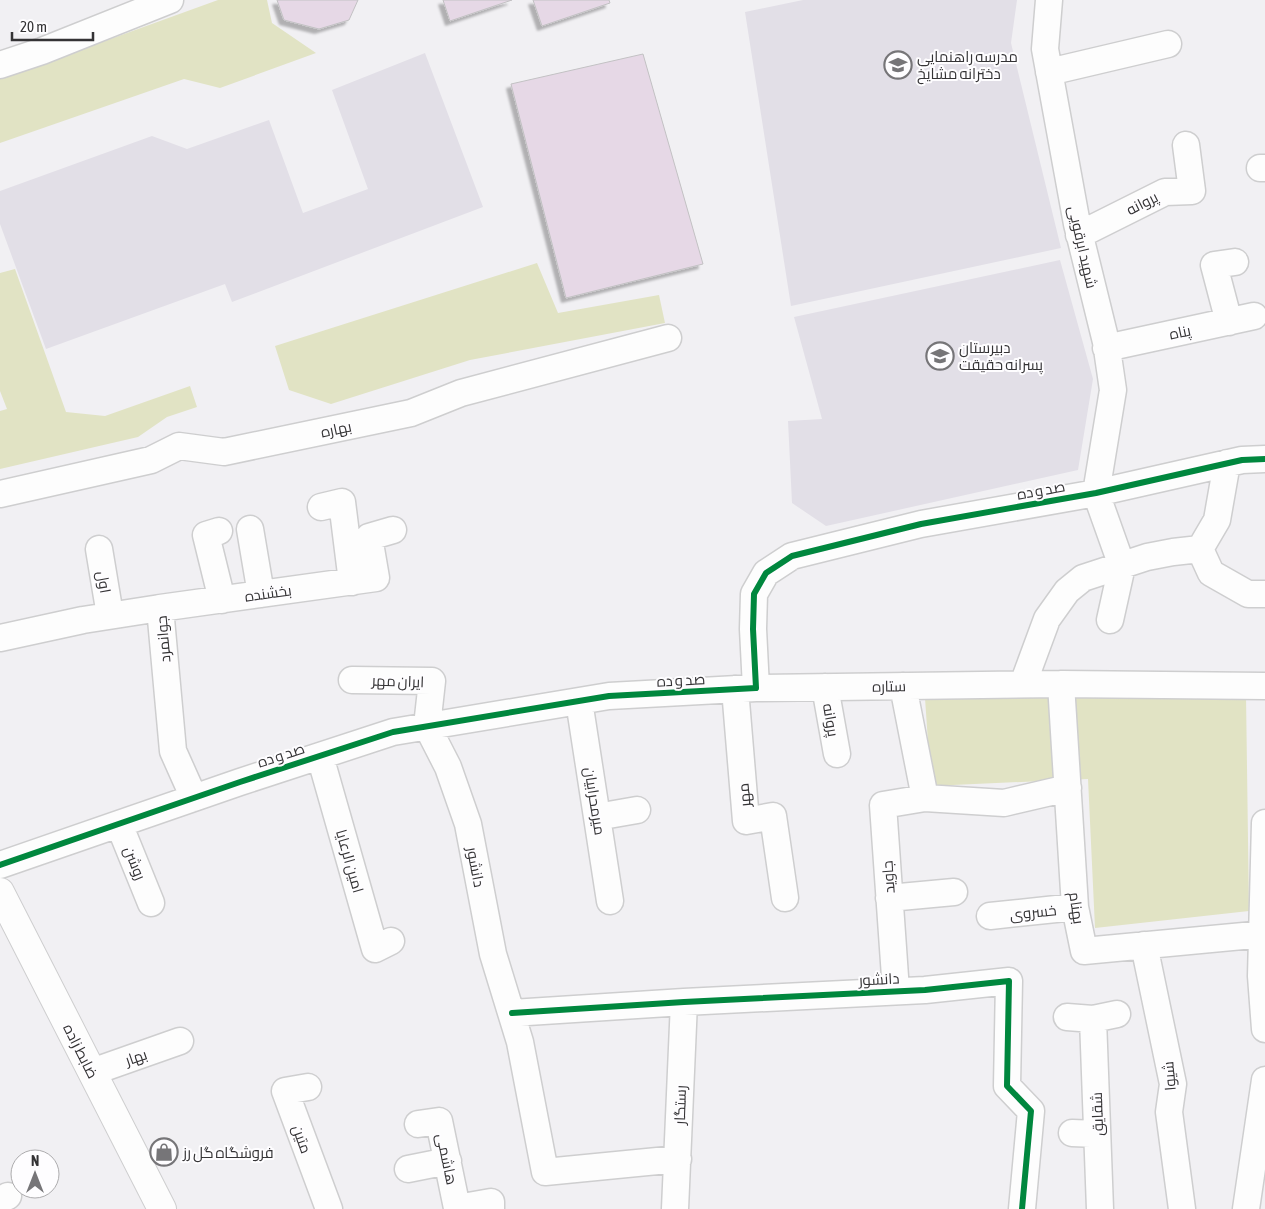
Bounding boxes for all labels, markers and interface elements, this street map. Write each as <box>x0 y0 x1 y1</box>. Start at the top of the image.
scale bar <box>12 10 94 42</box>
text: 20 m <box>20 18 47 35</box>
place label: مدرسه راهنمایی دخترانه مشایخ <box>917 48 1018 85</box>
school or university icon: مدرسه راهنمایی دخترانه مشایخ <box>883 50 913 80</box>
street label: پروانه <box>1123 188 1162 220</box>
street label: شهید ابرقویی <box>1063 204 1101 290</box>
street label: پناه <box>1168 321 1193 345</box>
place label: دبیرستان پسرانه حقیقت <box>959 339 1043 375</box>
school or university icon: دبیرستان پسرانه حقیقت <box>925 341 955 371</box>
street label: بهاره <box>319 417 353 442</box>
street label: صد و ده <box>1016 477 1067 504</box>
street label: اول <box>93 570 114 595</box>
street label: بخشنده <box>243 581 293 605</box>
street label: جوانمرد <box>152 615 175 663</box>
street label: صد و ده <box>656 670 706 691</box>
street label: ایران مهر <box>370 672 425 692</box>
street label: ستاره <box>872 677 906 696</box>
street label: پروانه <box>818 702 842 738</box>
street label: صد و ده <box>255 739 307 772</box>
street label: میرمحرابیان <box>579 766 609 837</box>
street label: مهر <box>734 782 756 809</box>
street label: امین الرعایا <box>331 827 367 895</box>
street label: روشن <box>119 844 149 883</box>
street label: دانشور <box>463 844 488 889</box>
street label: جاوید <box>878 860 899 894</box>
street label: بهنام <box>1064 891 1088 925</box>
street label: خسروی <box>1009 901 1058 925</box>
street label: دانشور <box>857 969 900 990</box>
street label: ضابط زاده <box>59 1021 102 1081</box>
street label: بهار <box>122 1045 150 1071</box>
street label: شیوا <box>1159 1060 1180 1091</box>
street label: رستگار <box>671 1085 690 1126</box>
street label: شقایق <box>1088 1092 1108 1136</box>
street label: متین <box>287 1122 315 1156</box>
street label: هاشمی <box>431 1132 461 1187</box>
shop icon: فروشگاه گل رز <box>149 1137 179 1167</box>
place label: فروشگاه گل رز <box>182 1144 274 1163</box>
north arrow <box>10 1149 60 1199</box>
text: N <box>31 1153 39 1169</box>

